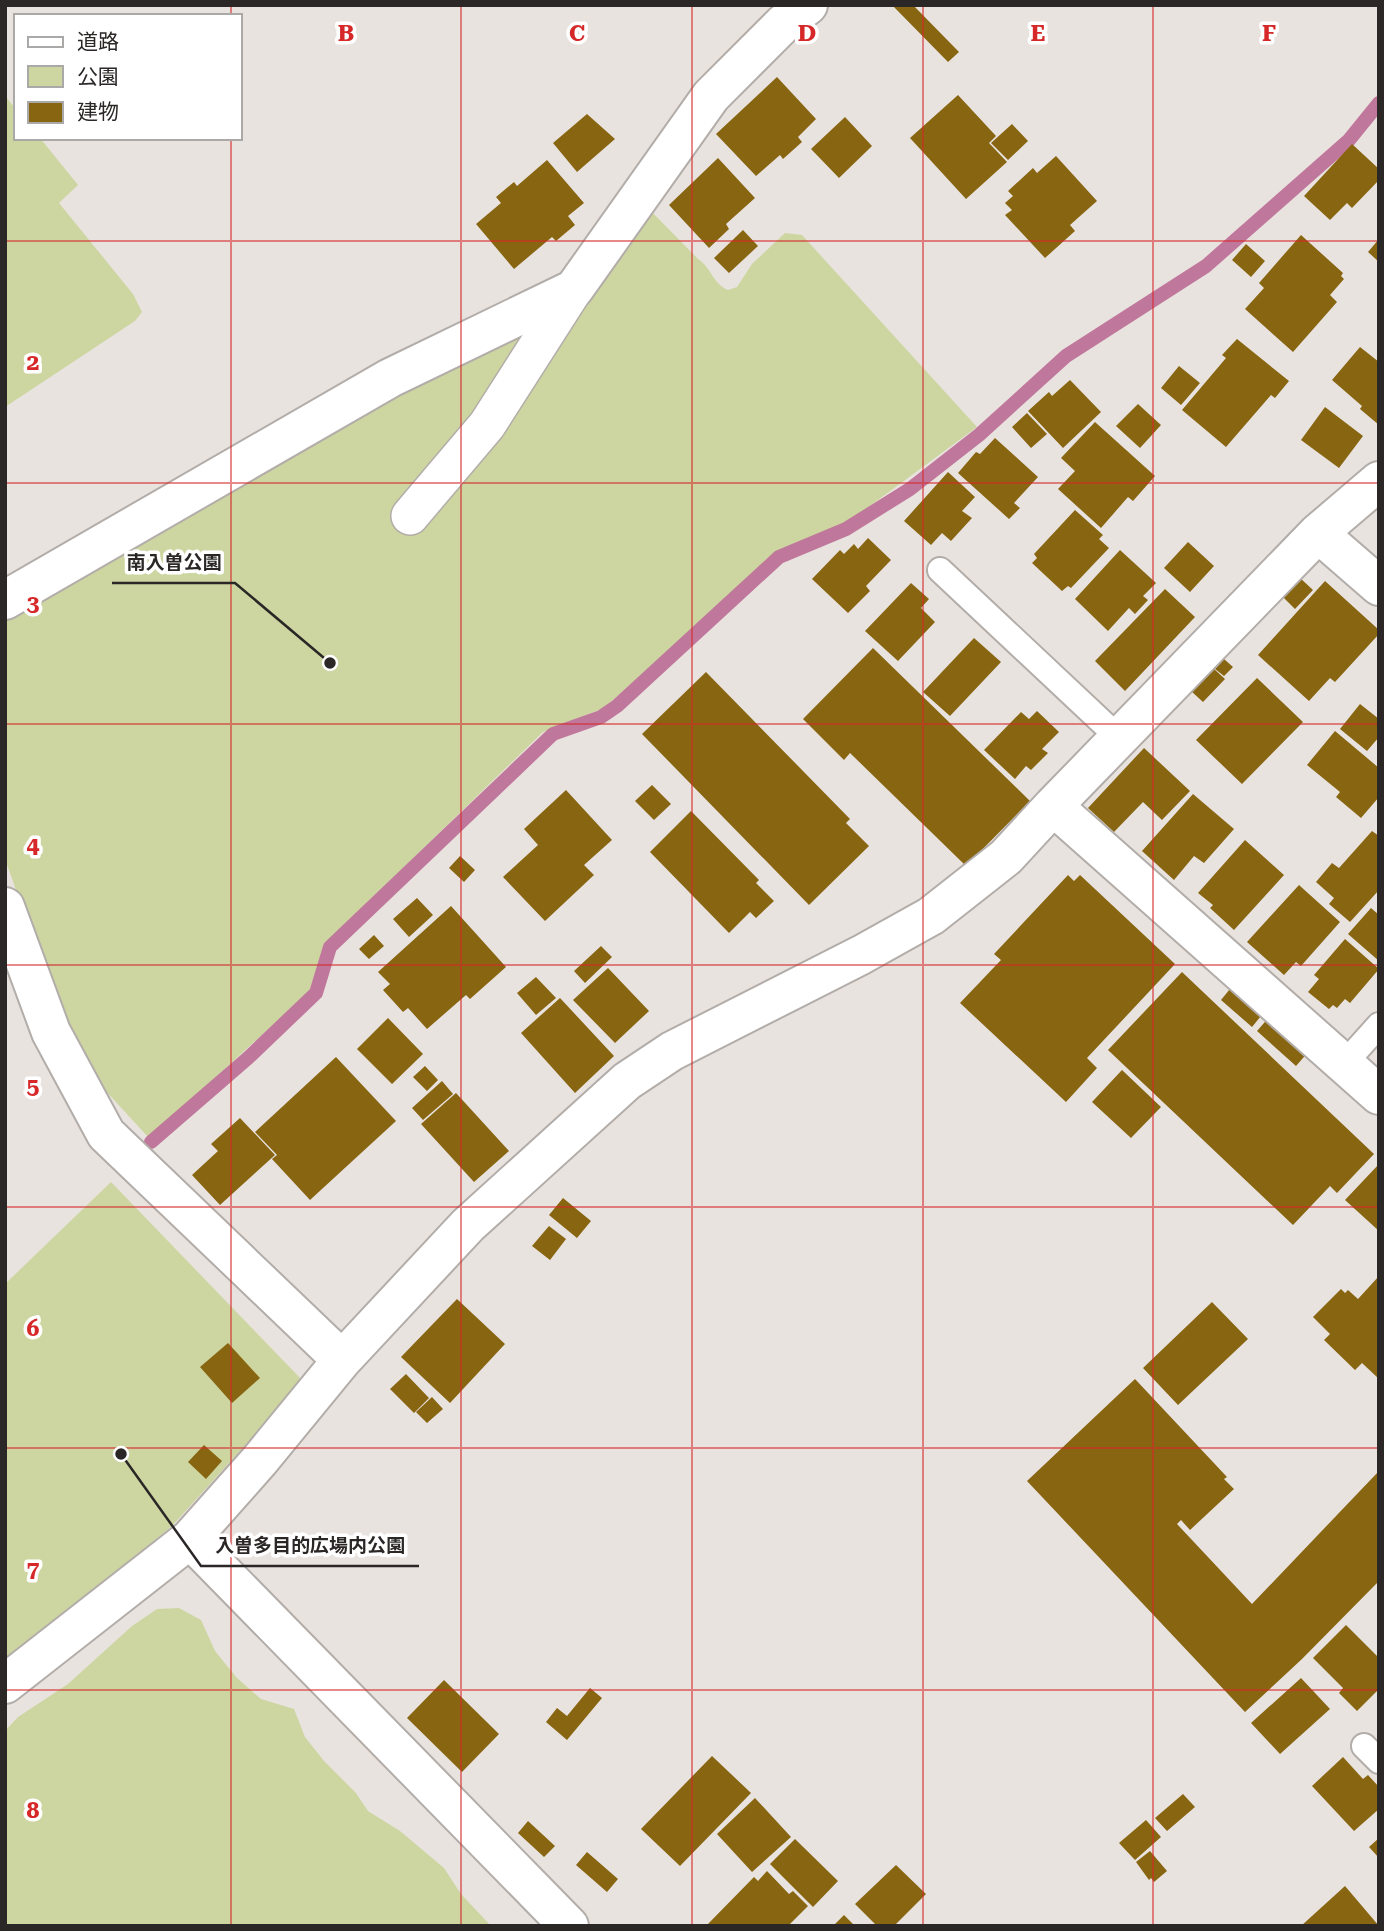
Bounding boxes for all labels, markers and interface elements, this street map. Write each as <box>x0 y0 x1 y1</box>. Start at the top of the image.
legend <box>14 14 242 140</box>
text: B <box>338 20 354 47</box>
text: C <box>569 20 585 47</box>
text: D <box>798 20 816 47</box>
text: E <box>1031 20 1045 47</box>
text: F <box>1262 20 1276 47</box>
text: 道路 <box>77 30 119 54</box>
text: 公園 <box>77 65 119 89</box>
text: 建物 <box>77 100 119 124</box>
text: 2 <box>27 349 39 376</box>
callout: 南入曽公園 <box>112 543 235 583</box>
text: 南入曽公園 <box>126 551 222 574</box>
text: 3 <box>27 590 40 617</box>
text: 4 <box>27 832 40 859</box>
text: 5 <box>27 1073 40 1100</box>
text: 6 <box>27 1315 40 1342</box>
callout: 入曽多目的広場内公園 <box>201 1526 419 1566</box>
text: 入曽多目的広場内公園 <box>215 1534 405 1557</box>
text: 7 <box>27 1556 40 1583</box>
text: 8 <box>27 1797 40 1824</box>

